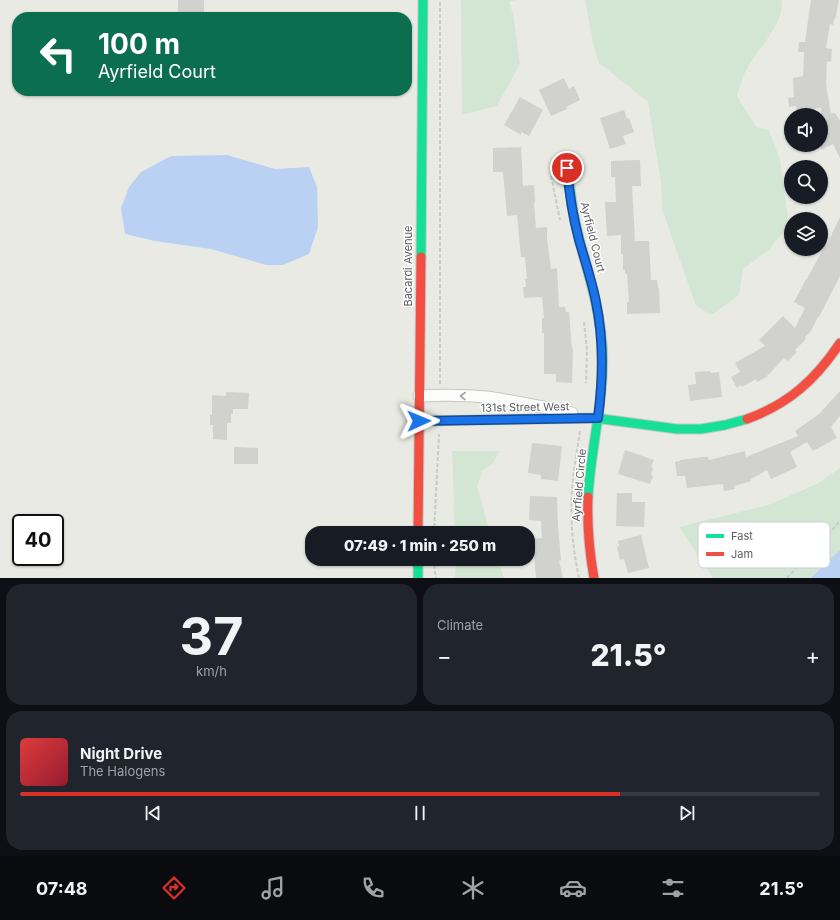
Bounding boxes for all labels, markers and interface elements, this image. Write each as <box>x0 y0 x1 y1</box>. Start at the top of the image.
text: 100 m <box>98 27 180 61</box>
icon: left <box>32 28 84 80</box>
text: Ayrfield Court <box>98 61 216 82</box>
map controls <box>784 108 828 256</box>
button: sound <box>784 108 828 152</box>
pin <box>550 151 584 185</box>
icon: arrive <box>556 157 578 179</box>
button: search <box>784 160 828 204</box>
street label: Ayrfield Court <box>577 200 609 274</box>
button: layers <box>784 212 828 256</box>
street label: Bacardi Avenue <box>401 225 415 307</box>
one-way arrow <box>460 392 466 400</box>
street label: 131st Street West <box>481 399 570 415</box>
position arrow <box>398 400 440 442</box>
street label: Ayrfield Circle <box>569 448 589 522</box>
speed limit sign: 40 <box>12 514 64 566</box>
legend <box>698 522 830 568</box>
text: Fast <box>731 529 753 543</box>
text: 07:49 · 1 min · 250 m <box>344 536 496 555</box>
text: Jam <box>731 547 753 561</box>
text: 37 <box>180 605 243 668</box>
text: Climate <box>437 617 483 633</box>
text: 21.5° <box>590 637 667 673</box>
text: − <box>437 643 452 669</box>
text: + <box>805 643 820 669</box>
text: km/h <box>196 663 227 679</box>
text: Night Drive <box>80 744 162 763</box>
text: The Halogens <box>80 763 165 779</box>
icon: previous <box>142 802 164 824</box>
icon: pause <box>409 802 431 824</box>
icon: next <box>676 802 698 824</box>
icon: directions <box>160 874 188 902</box>
icon: music <box>259 874 287 902</box>
icon: phone <box>359 874 387 902</box>
icon: climate <box>459 874 487 902</box>
icon: car <box>559 874 587 902</box>
icon: filters <box>659 874 687 902</box>
text: 07:48 <box>36 878 88 899</box>
text: 21.5° <box>759 878 804 899</box>

